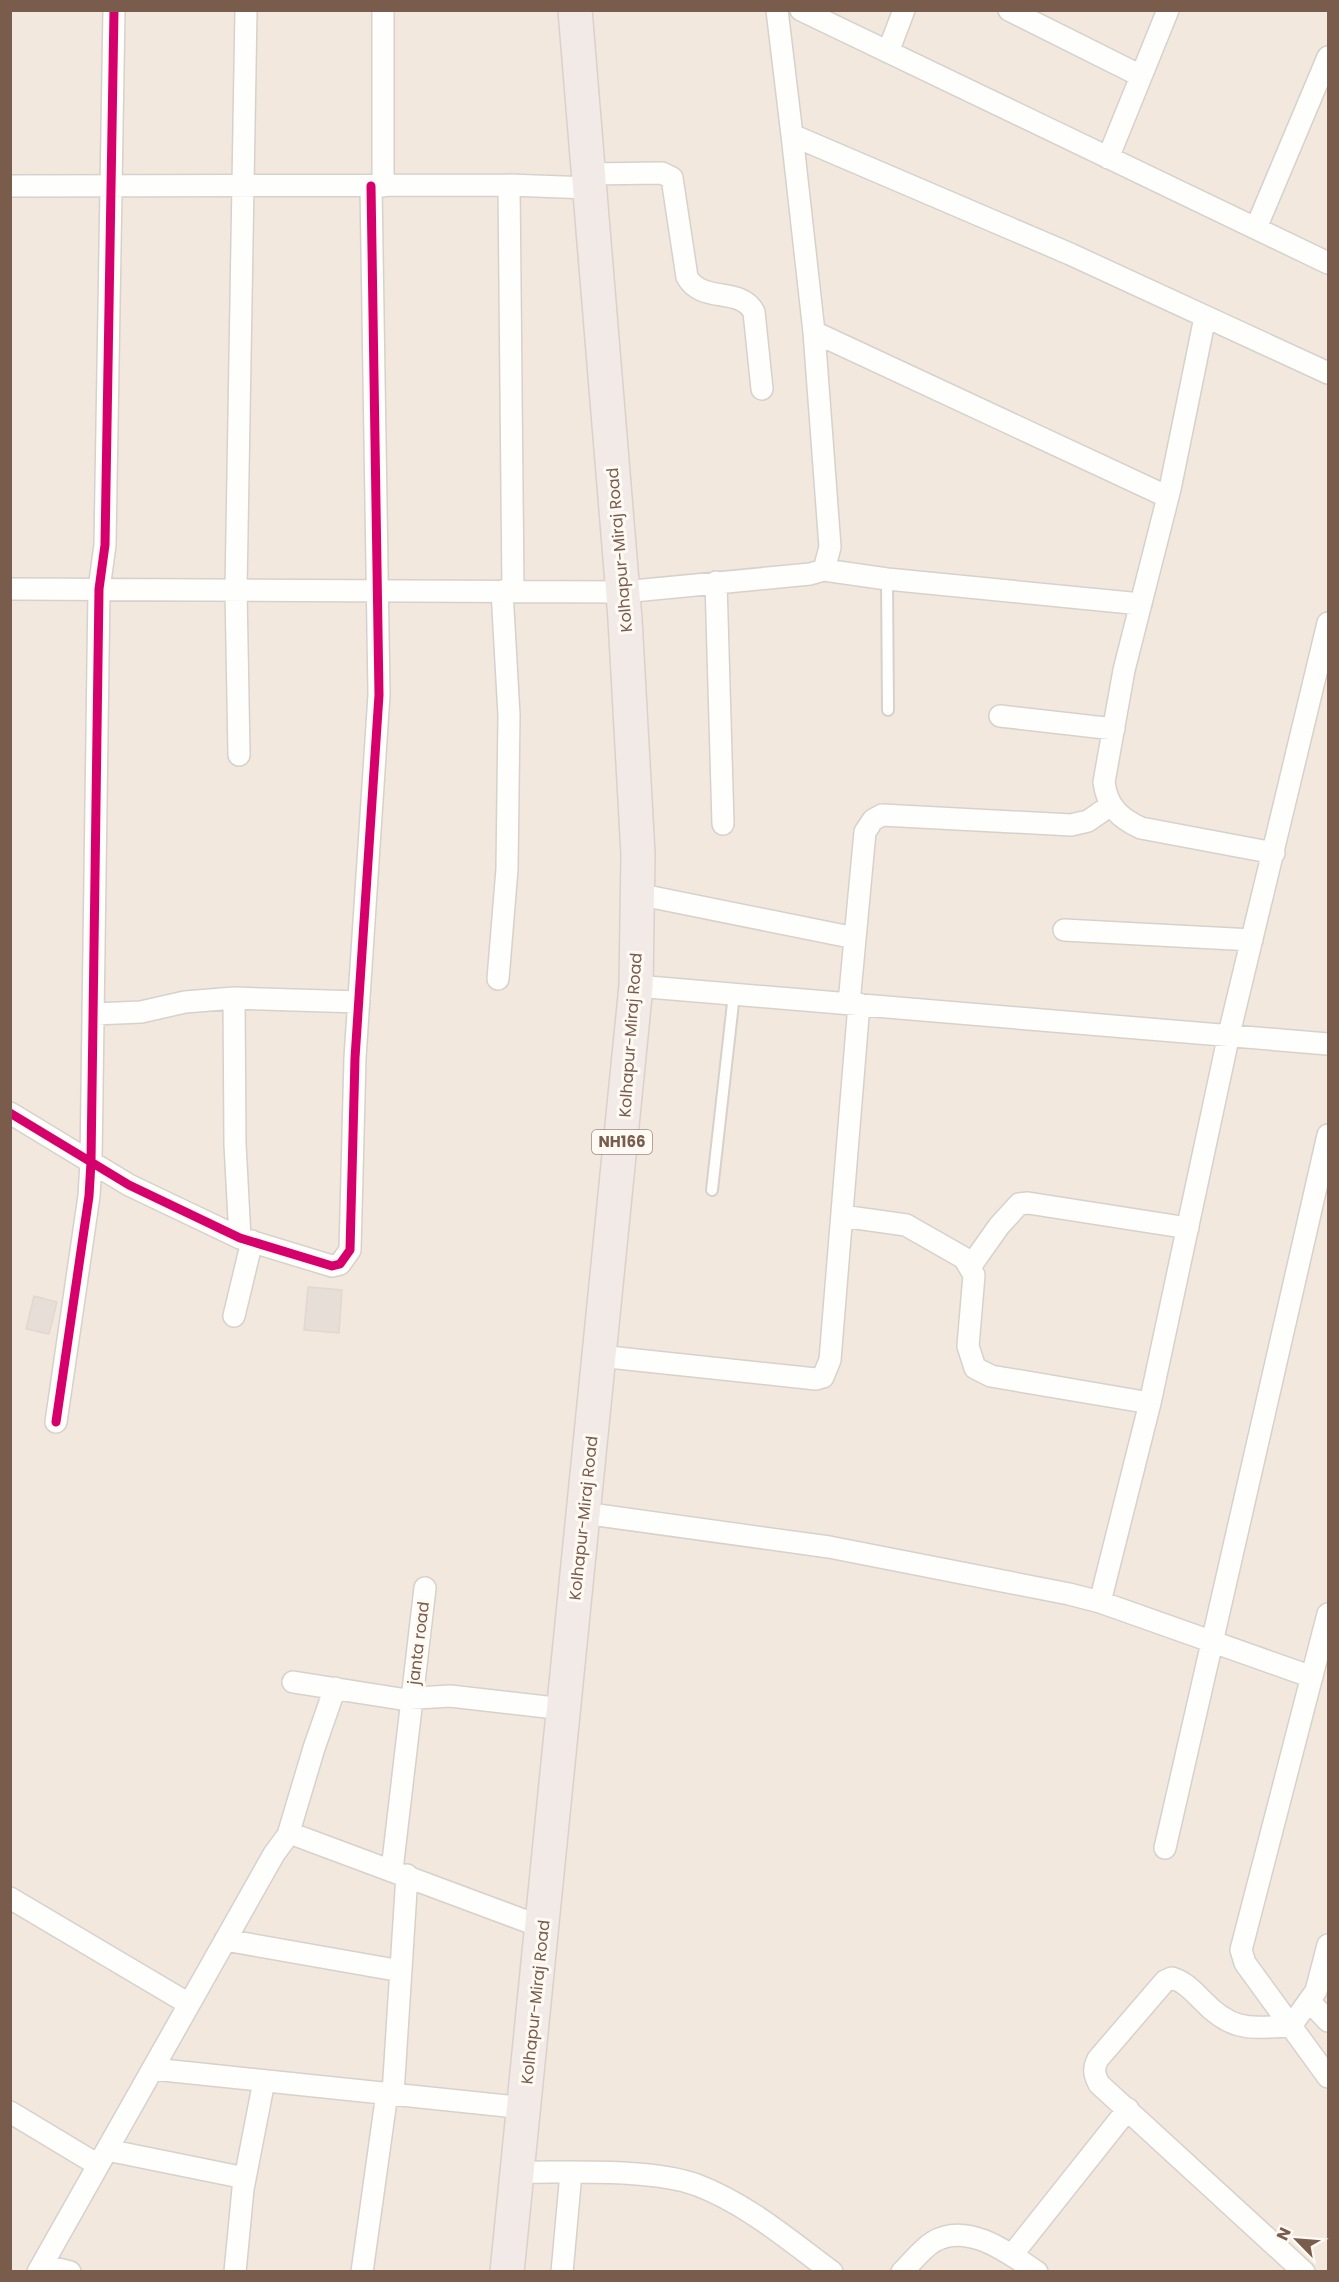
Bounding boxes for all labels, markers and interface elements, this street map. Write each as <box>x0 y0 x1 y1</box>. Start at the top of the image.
street label: Kolhapur-Miraj Road <box>601 467 638 633</box>
street label: Kolhapur-Miraj Road <box>613 952 648 1118</box>
road number: NH166 <box>592 1130 652 1154</box>
street label: Kolhapur-Miraj Road <box>563 1435 604 1601</box>
street label: janta road <box>402 1600 435 1687</box>
street label: Kolhapur-Miraj Road <box>515 1919 556 2085</box>
north arrow <box>1267 2210 1327 2270</box>
text: N <box>1271 2224 1297 2244</box>

